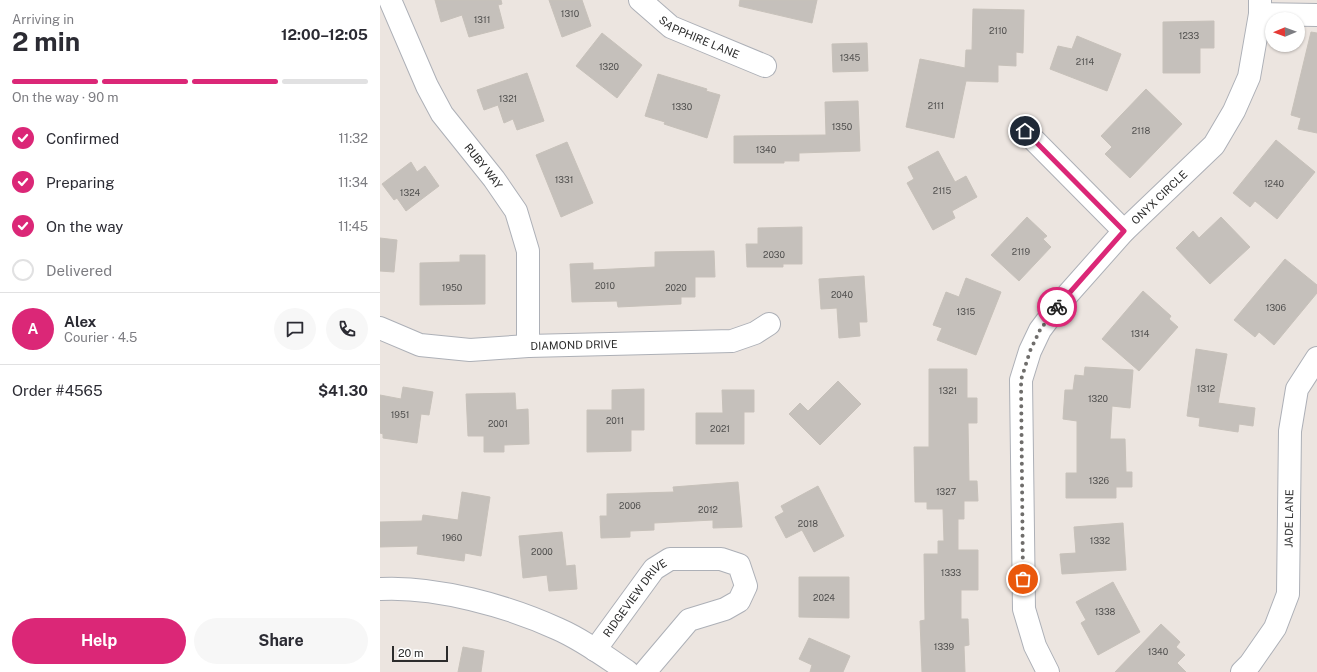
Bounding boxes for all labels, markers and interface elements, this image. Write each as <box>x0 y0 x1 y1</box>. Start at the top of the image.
house number: 1310 <box>561 8 580 19</box>
text: Arriving in <box>12 12 74 27</box>
north arrow <box>1265 12 1305 52</box>
map controls <box>1265 12 1305 52</box>
house number: 1311 <box>474 14 490 25</box>
street label: SAPPHIRE LANE <box>657 14 741 61</box>
house number: 2110 <box>989 25 1008 36</box>
text: 2 min <box>12 26 80 57</box>
text: 12:00–12:05 <box>281 26 368 43</box>
house number: 1233 <box>1179 30 1199 41</box>
house number: 1345 <box>840 52 861 63</box>
house number: 2114 <box>1076 56 1095 67</box>
house number: 1320 <box>599 61 620 72</box>
text: On the way · 90 m <box>12 90 119 105</box>
house number: 1321 <box>499 93 517 104</box>
house number: 2111 <box>928 100 944 111</box>
house number: 1330 <box>672 101 693 112</box>
pin <box>1008 114 1042 148</box>
icon: home <box>1014 120 1036 142</box>
house number: 1350 <box>832 121 853 132</box>
house number: 2118 <box>1132 125 1150 136</box>
icon: check <box>12 127 34 149</box>
text: Confirmed <box>46 130 119 147</box>
text: 11:32 <box>339 131 368 146</box>
street label: RUBY WAY <box>462 141 505 191</box>
house number: 1340 <box>756 144 777 155</box>
street label: ONYX CIRCLE <box>1129 168 1190 227</box>
icon: check <box>12 171 34 193</box>
text: Preparing <box>46 174 115 191</box>
house number: 1331 <box>555 174 573 185</box>
text: 11:34 <box>338 175 368 190</box>
house number: 1240 <box>1264 178 1285 189</box>
house number: 2115 <box>933 185 951 196</box>
house number: 1324 <box>400 187 421 198</box>
icon: check <box>12 215 34 237</box>
text: On the way <box>46 218 123 235</box>
text: 11:45 <box>338 219 368 234</box>
house number: 2119 <box>1012 246 1031 257</box>
house number: 2030 <box>763 249 785 260</box>
text: Delivered <box>46 262 112 279</box>
house number: 2010 <box>595 280 616 291</box>
house number: 1950 <box>442 282 463 293</box>
house number: 2020 <box>665 282 687 293</box>
courier <box>1037 287 1077 327</box>
house number: 2040 <box>831 289 853 300</box>
icon: bike <box>1046 296 1068 318</box>
house number: 1306 <box>1266 302 1287 313</box>
house number: 1315 <box>957 306 976 317</box>
button: chat <box>274 308 316 350</box>
button: phone <box>326 308 368 350</box>
text: Alex <box>64 313 96 330</box>
text: A <box>28 320 38 337</box>
house number: 1314 <box>1131 328 1150 339</box>
text: Courier · 4.5 <box>64 330 137 345</box>
street label: DIAMOND DRIVE <box>530 338 618 352</box>
text: Order #4565 <box>12 382 103 399</box>
text: $41.30 <box>318 382 368 399</box>
house number: 1312 <box>1197 383 1215 394</box>
house number: 1321 <box>939 385 957 396</box>
house number: 1320 <box>1088 393 1109 404</box>
house number: 1951 <box>391 409 409 420</box>
house number: 2011 <box>606 415 624 426</box>
house number: 2001 <box>488 418 508 429</box>
house number: 2021 <box>710 423 730 434</box>
house number: 1326 <box>1089 475 1110 486</box>
house number: 1327 <box>936 486 956 497</box>
street label: JADE LANE <box>1283 489 1295 548</box>
house number: 2006 <box>619 500 641 511</box>
house number: 2012 <box>698 504 718 515</box>
house number: 2018 <box>798 518 818 529</box>
house number: 1960 <box>442 532 463 543</box>
house number: 1332 <box>1090 535 1110 546</box>
house number: 2000 <box>531 546 553 557</box>
street label: RIDGEVIEW DRIVE <box>601 556 669 639</box>
pin <box>1006 562 1040 596</box>
house number: 1333 <box>941 567 962 578</box>
icon: bag <box>1012 568 1034 590</box>
house number: 2024 <box>813 592 835 603</box>
house number: 1338 <box>1095 606 1116 617</box>
button: Help <box>12 618 186 664</box>
button: Share <box>194 618 368 664</box>
house number: 1339 <box>934 641 955 652</box>
scale bar <box>392 644 448 663</box>
house number: 1340 <box>1148 646 1169 657</box>
text: 20 m <box>398 647 423 659</box>

